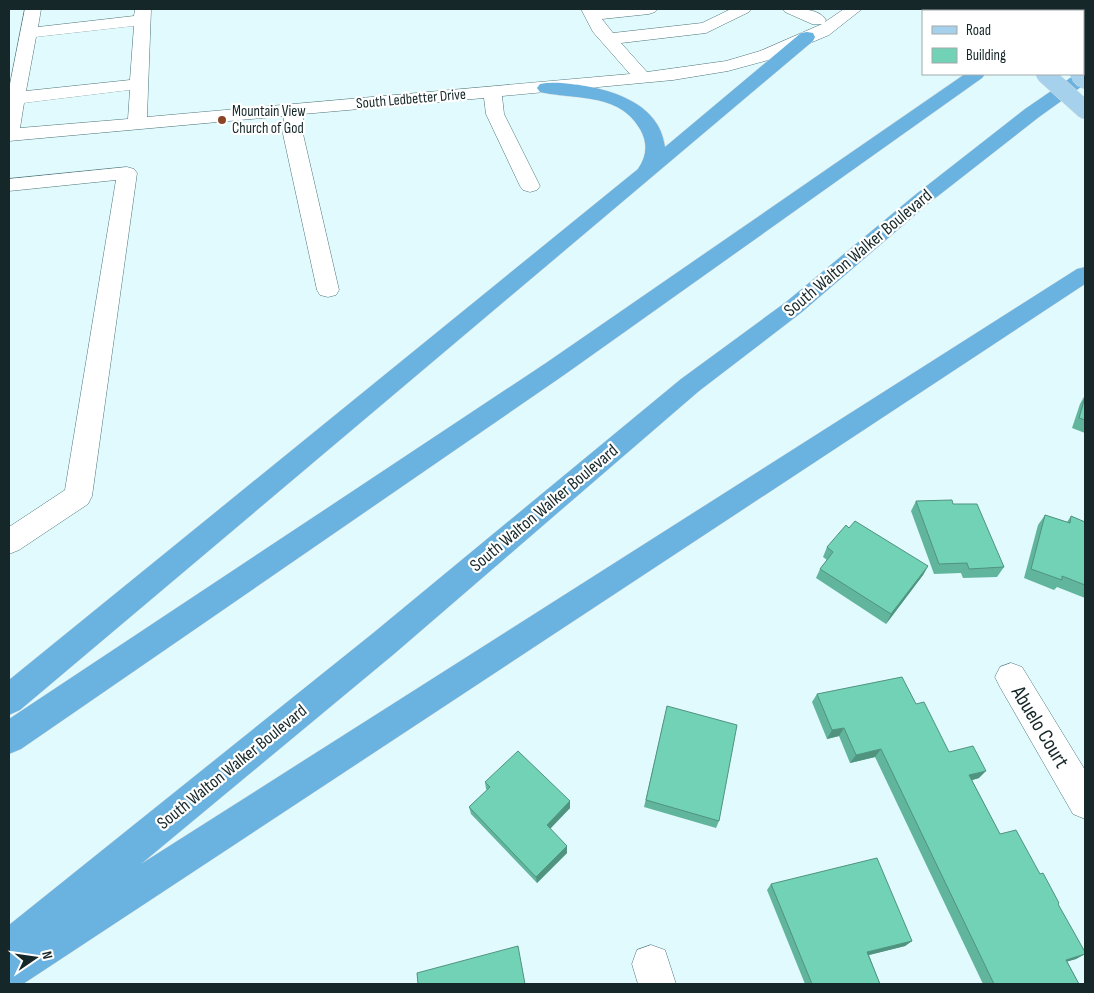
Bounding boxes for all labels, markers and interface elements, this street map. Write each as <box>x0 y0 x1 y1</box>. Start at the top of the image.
legend <box>922 10 1084 75</box>
text: Road <box>966 21 991 40</box>
text: Building <box>966 46 1006 65</box>
street label: South Ledbetter Drive <box>355 85 467 113</box>
place label: Mountain View Church of God <box>232 102 306 138</box>
marker: Mountain View Church of God <box>216 114 228 126</box>
street label: South Walton Walker Boulevard <box>780 185 936 321</box>
street label: South Walton Walker Boulevard <box>466 440 622 576</box>
street label: Abuelo Court <box>1005 681 1074 773</box>
street label: South Walton Walker Boulevard <box>153 700 311 834</box>
north arrow <box>10 933 60 983</box>
text: N <box>38 950 56 961</box>

